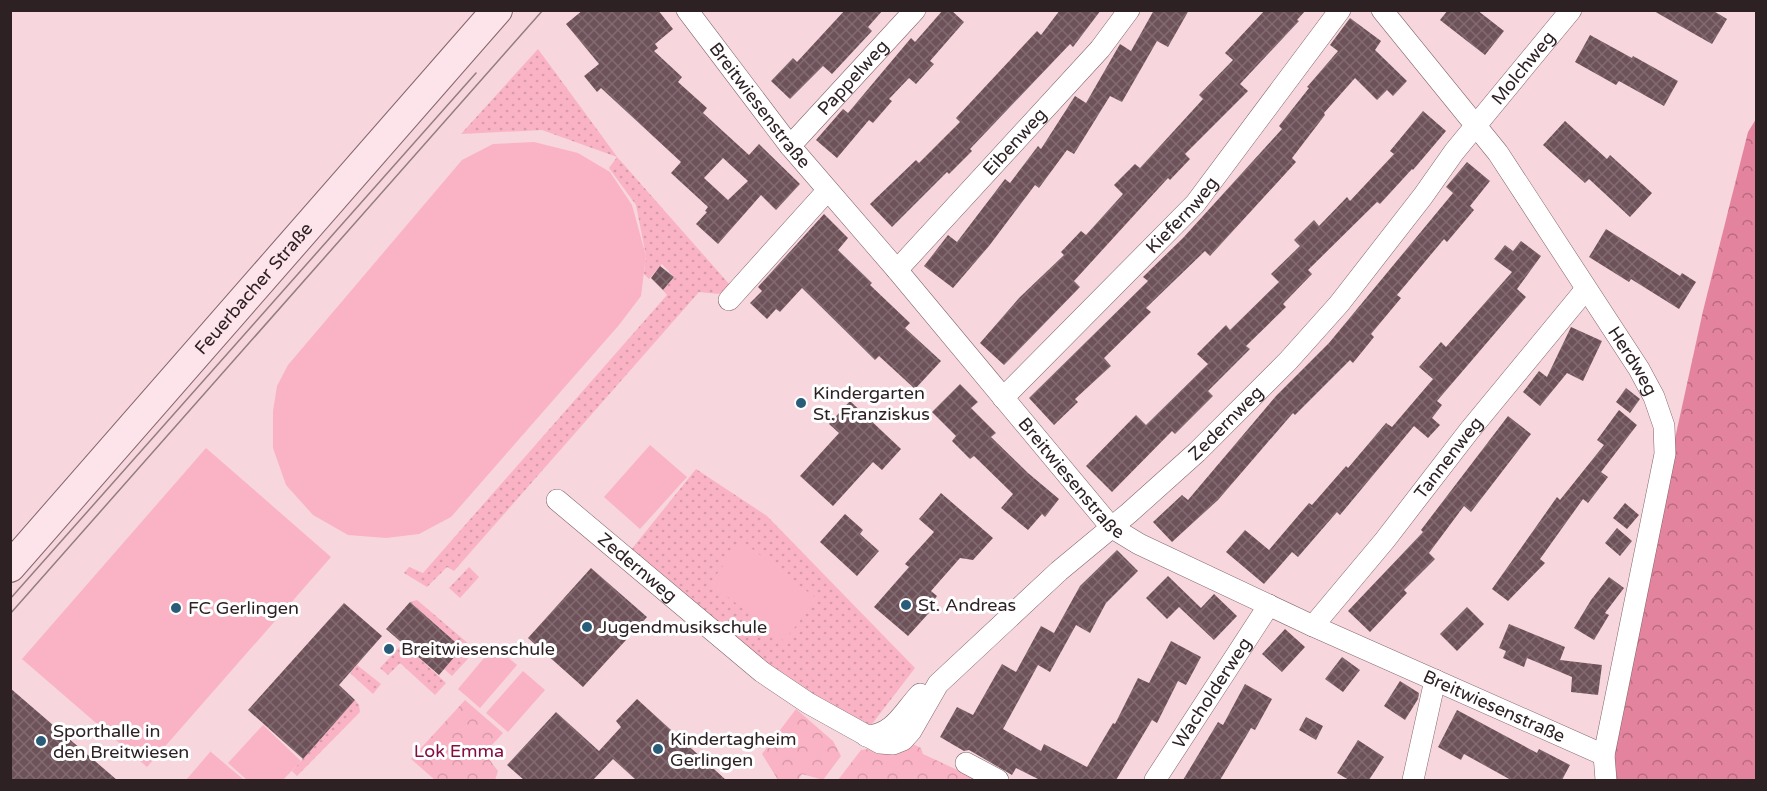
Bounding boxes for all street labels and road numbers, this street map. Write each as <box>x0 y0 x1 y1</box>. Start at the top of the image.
street label: Molchweg <box>1487 27 1560 109</box>
street label: Pappelweg <box>813 35 893 120</box>
street label: Breitwiesenstraße <box>705 38 815 173</box>
street label: Eibenweg <box>978 103 1051 180</box>
street label: Kiefernweg <box>1141 172 1223 258</box>
street label: Feuerbacher Straße <box>190 218 317 359</box>
street label: Herdweg <box>1603 322 1662 399</box>
street label: Zedernweg <box>1184 381 1268 465</box>
street label: Tannenweg <box>1410 412 1487 503</box>
street label: Breitwiesenstraße <box>1013 413 1128 543</box>
street label: Zedernweg <box>593 528 682 607</box>
street label: Wacholderweg <box>1168 633 1256 752</box>
street label: Breitwiesenstraße <box>1420 665 1568 747</box>

